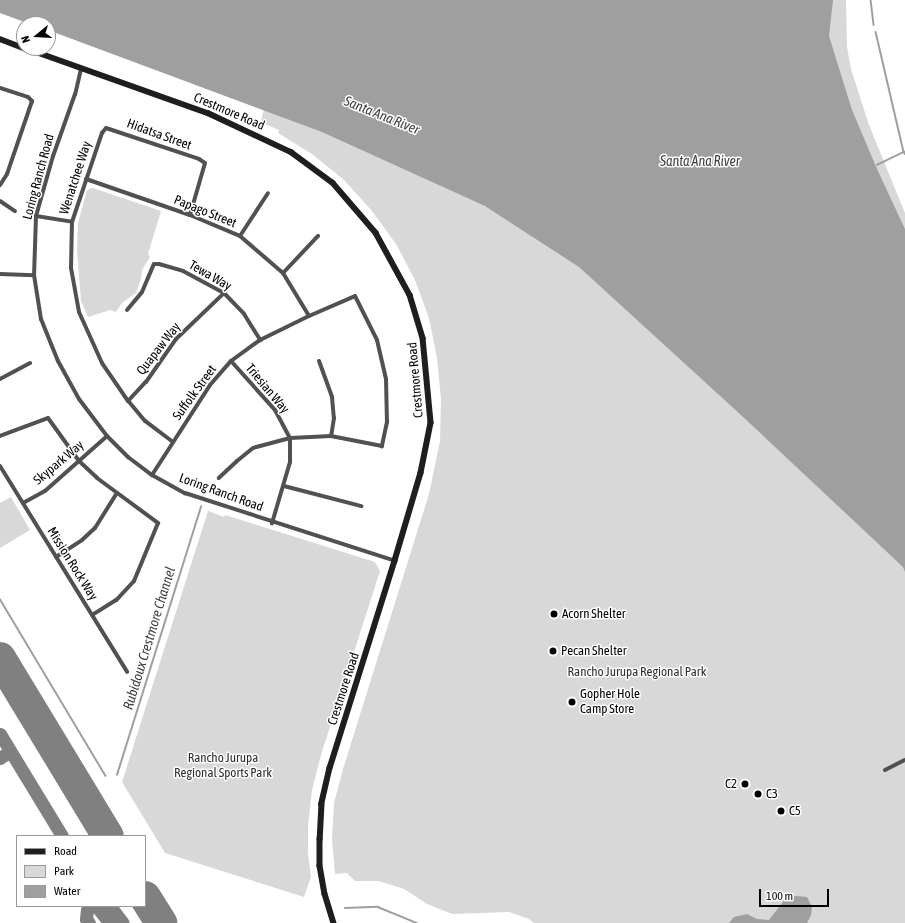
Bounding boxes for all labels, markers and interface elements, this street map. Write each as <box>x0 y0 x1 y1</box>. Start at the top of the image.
north arrow <box>16 16 56 56</box>
text: N <box>19 34 32 44</box>
street label: Crestmore Road <box>191 90 267 134</box>
water label: Santa Ana River <box>342 92 422 138</box>
street label: Hidatsa Street <box>125 116 193 154</box>
street label: Loring Ranch Road <box>20 132 58 222</box>
street label: Wenatchee Way <box>57 139 95 217</box>
water label: Santa Ana River <box>660 153 740 169</box>
street label: Papago Street <box>171 192 239 232</box>
street label: Tewa Way <box>186 258 234 294</box>
street label: Quapaw Way <box>134 320 184 378</box>
street label: Crestmore Road <box>405 342 427 418</box>
street label: Triesian Way <box>242 361 292 417</box>
street label: Suffolk Street <box>170 362 220 424</box>
street label: Skypark Way <box>31 438 87 488</box>
street label: Loring Ranch Road <box>177 471 265 515</box>
street label: Mission Rock Way <box>43 524 101 604</box>
water label: Rubidoux Crestmore Channel <box>119 565 179 711</box>
place label: Acorn Shelter <box>562 606 626 622</box>
marker: Acorn Shelter <box>549 609 559 619</box>
place label: Pecan Shelter <box>561 643 626 659</box>
marker: Pecan Shelter <box>548 646 558 656</box>
street label: Crestmore Road <box>325 651 363 727</box>
park label: Rancho Jurupa Regional Park <box>568 664 706 680</box>
place label: Gopher Hole Camp Store <box>580 687 640 718</box>
marker: Gopher Hole Camp Store <box>567 697 577 707</box>
park label: Rancho Jurupa Regional Sports Park <box>174 751 272 782</box>
place label: C2 <box>725 776 737 792</box>
marker: C2 <box>740 779 750 789</box>
place label: C3 <box>766 786 778 802</box>
marker: C3 <box>753 789 763 799</box>
place label: C5 <box>789 803 801 819</box>
marker: C5 <box>776 806 786 816</box>
legend <box>16 835 146 907</box>
text: Road <box>54 844 77 858</box>
text: Park <box>54 864 74 878</box>
scale bar <box>761 881 831 907</box>
text: Water <box>54 884 80 898</box>
text: 100 m <box>766 889 793 903</box>

